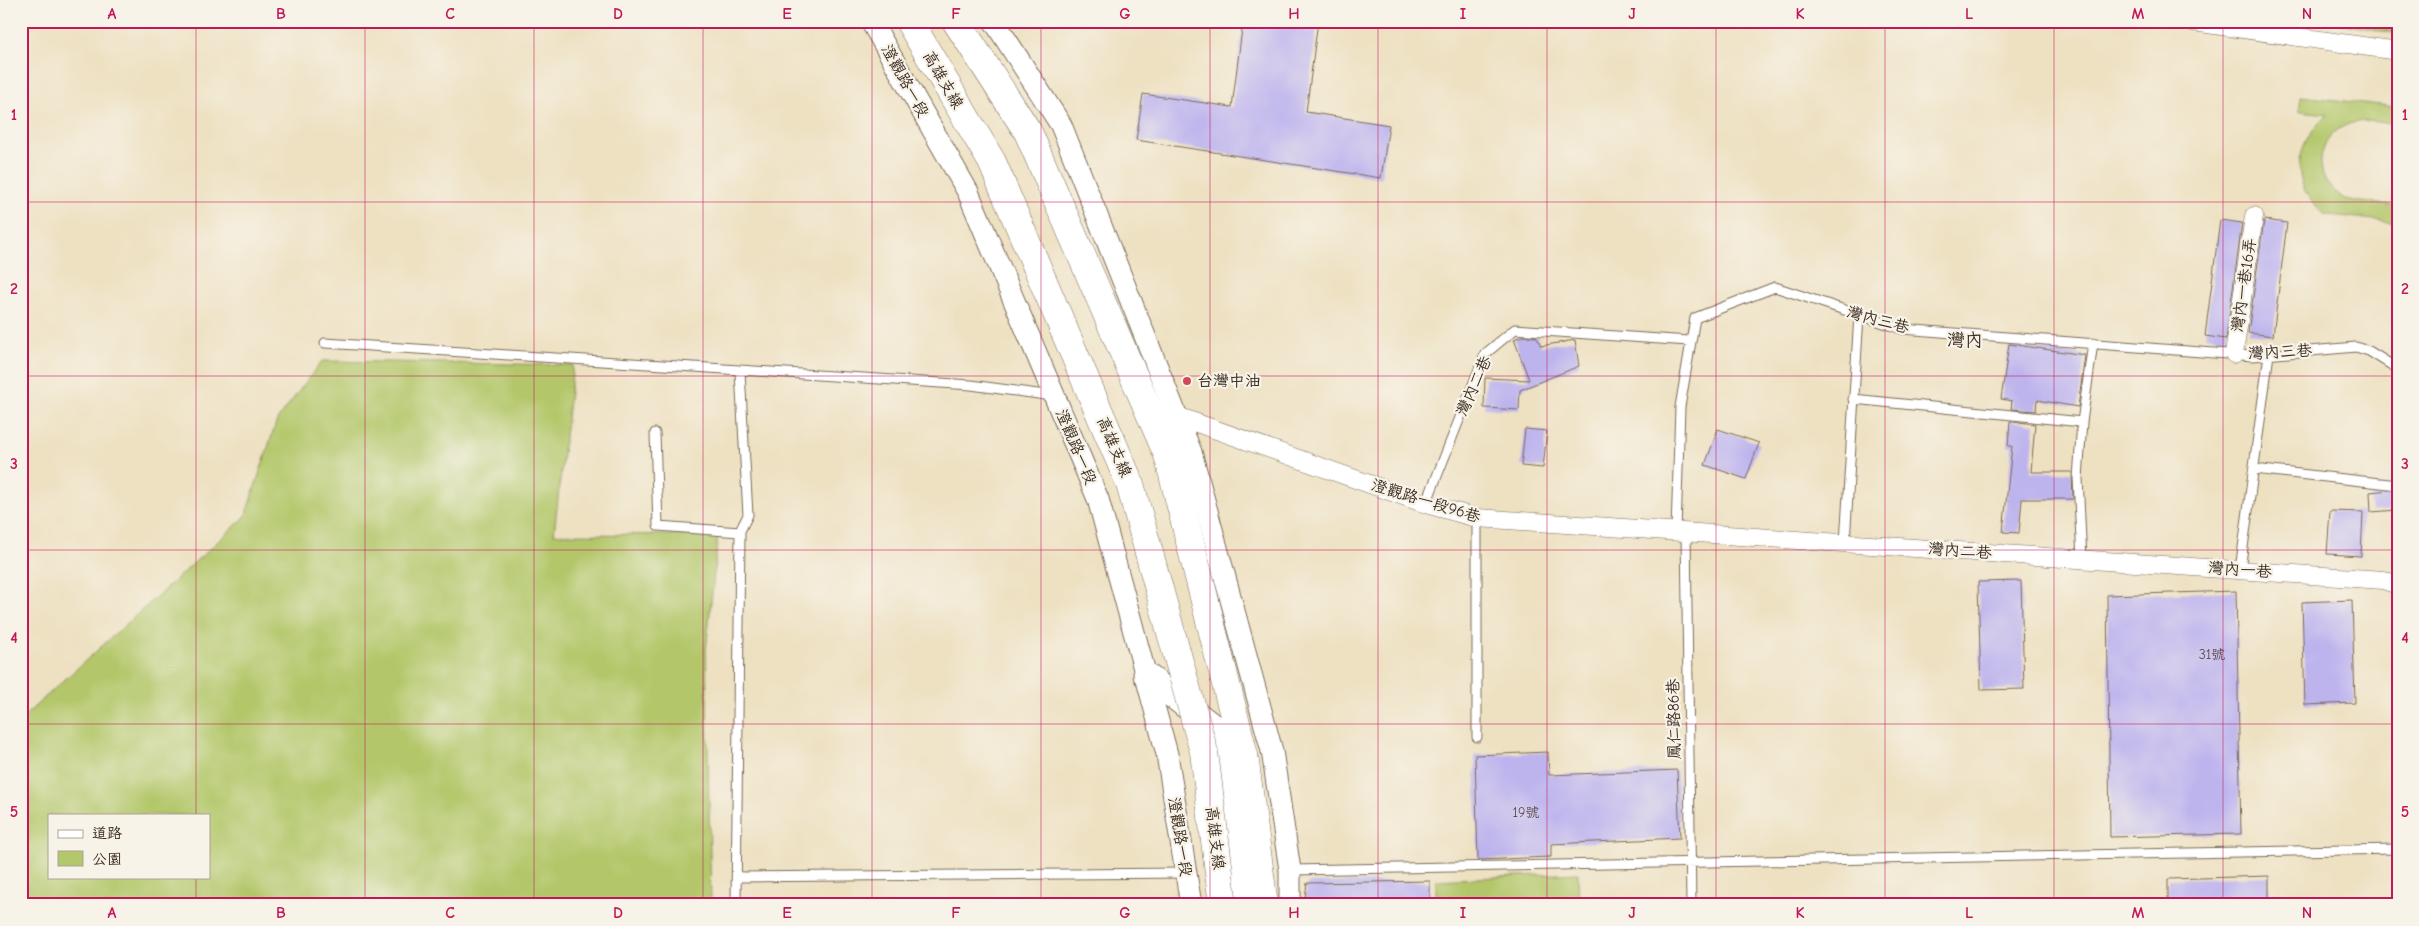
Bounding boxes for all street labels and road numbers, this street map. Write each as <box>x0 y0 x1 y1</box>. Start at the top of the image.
street label: 澄觀路一段 <box>878 42 932 120</box>
street label: 高雄支線 <box>919 48 967 112</box>
street label: 灣內一巷16弄 <box>2228 237 2260 333</box>
street label: 灣內三巷 <box>1845 303 1911 337</box>
street label: 灣內三巷 <box>2248 341 2312 363</box>
street label: 灣內二巷 <box>1453 353 1495 419</box>
street label: 澄觀路一段 <box>1052 407 1100 487</box>
street label: 高雄支線 <box>1093 414 1135 480</box>
street label: 澄觀路一段96巷 <box>1369 476 1483 526</box>
street label: 灣內二巷 <box>1927 540 1993 562</box>
street label: 灣內一巷 <box>2207 559 2273 581</box>
street label: 鳳仁路86巷 <box>1664 678 1684 760</box>
street label: 澄觀路一段 <box>1165 796 1195 878</box>
street label: 高雄支線 <box>1202 805 1228 871</box>

